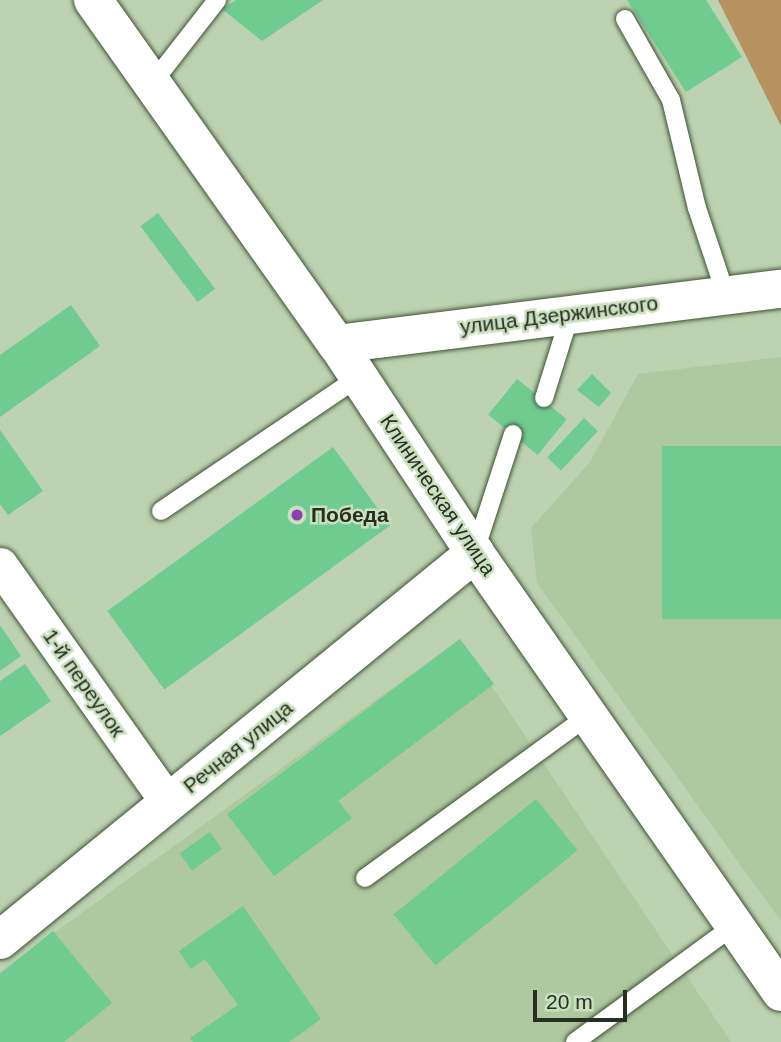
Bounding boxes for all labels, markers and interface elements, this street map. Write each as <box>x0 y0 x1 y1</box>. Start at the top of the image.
street label: улица Дзержинского <box>459 290 659 340</box>
street label: Клиническая улица <box>375 410 501 580</box>
place label: Победа <box>311 502 389 528</box>
marker: Победа <box>289 507 305 523</box>
street label: 1-й переулок <box>38 624 130 742</box>
street label: Речная улица <box>178 695 298 799</box>
scale bar <box>536 976 630 1020</box>
text: 20 m <box>546 990 593 1013</box>

